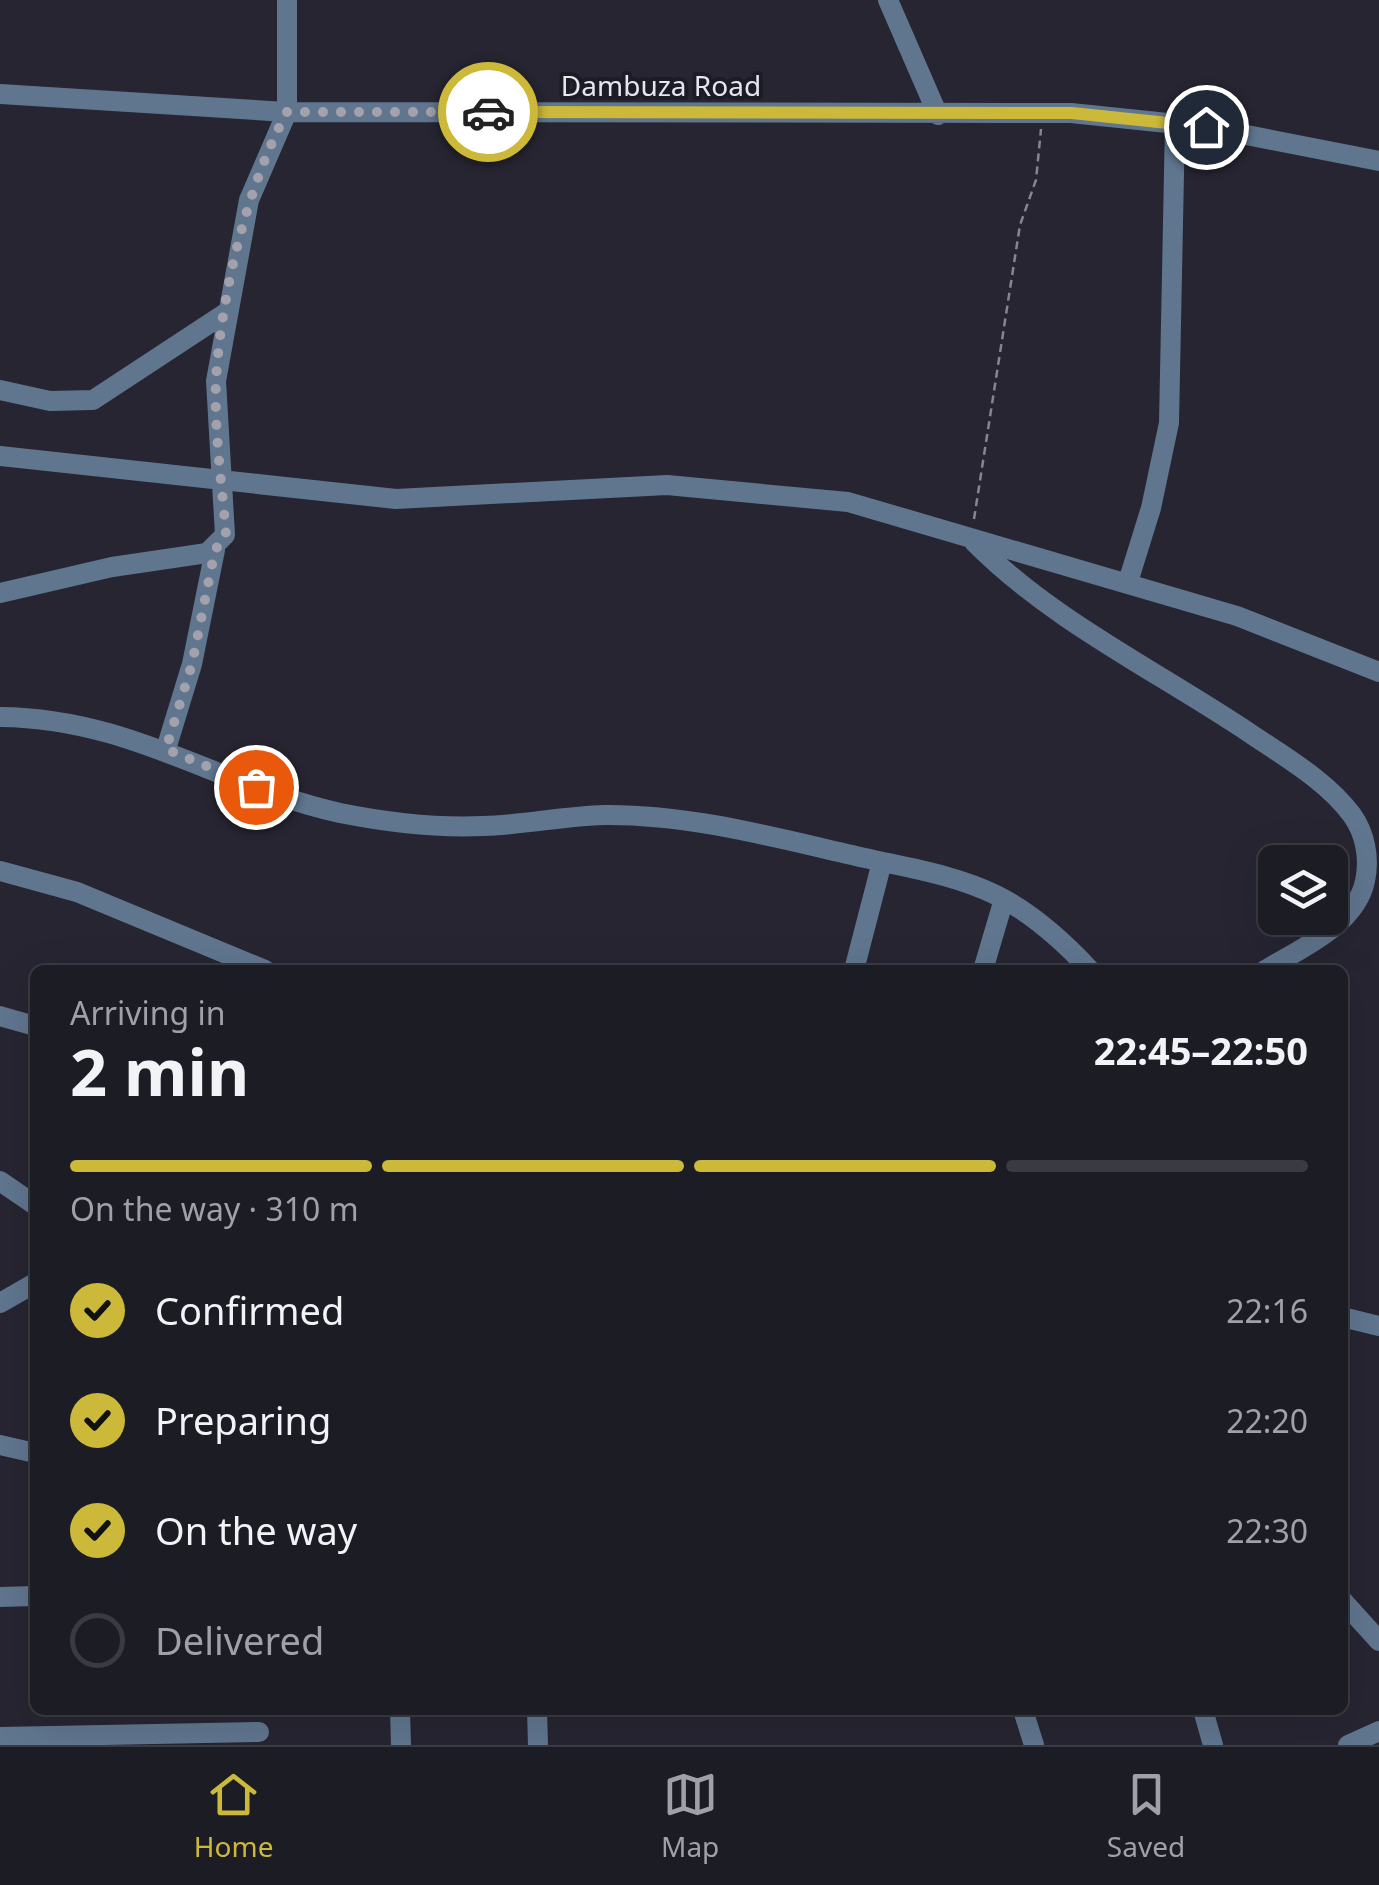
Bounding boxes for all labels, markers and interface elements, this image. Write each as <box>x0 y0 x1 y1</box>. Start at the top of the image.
courier <box>438 62 538 162</box>
street label: Dambuza Road <box>561 66 761 104</box>
icon: car <box>461 85 516 140</box>
pin <box>1164 85 1249 170</box>
icon: home <box>1179 100 1234 155</box>
pin <box>214 745 299 830</box>
icon: bag <box>229 760 284 815</box>
map controls <box>1258 845 1348 935</box>
button: layers <box>1258 845 1348 935</box>
text: Arriving in <box>70 991 225 1034</box>
text: 22:45–22:50 <box>1094 1024 1308 1076</box>
text: 2 min <box>70 1027 249 1115</box>
text: On the way · 310 m <box>70 1187 359 1230</box>
icon: check <box>70 1283 125 1338</box>
text: Confirmed <box>155 1284 344 1336</box>
text: 22:16 <box>1226 1289 1308 1332</box>
icon: check <box>70 1393 125 1448</box>
text: Preparing <box>155 1394 331 1446</box>
text: 22:20 <box>1226 1399 1308 1442</box>
icon: check <box>70 1503 125 1558</box>
text: On the way <box>155 1504 357 1556</box>
text: 22:30 <box>1226 1509 1308 1552</box>
text: Delivered <box>155 1614 324 1666</box>
tab: Home <box>194 1767 273 1865</box>
tab: Map <box>661 1767 719 1865</box>
tab: Saved <box>1107 1767 1185 1865</box>

